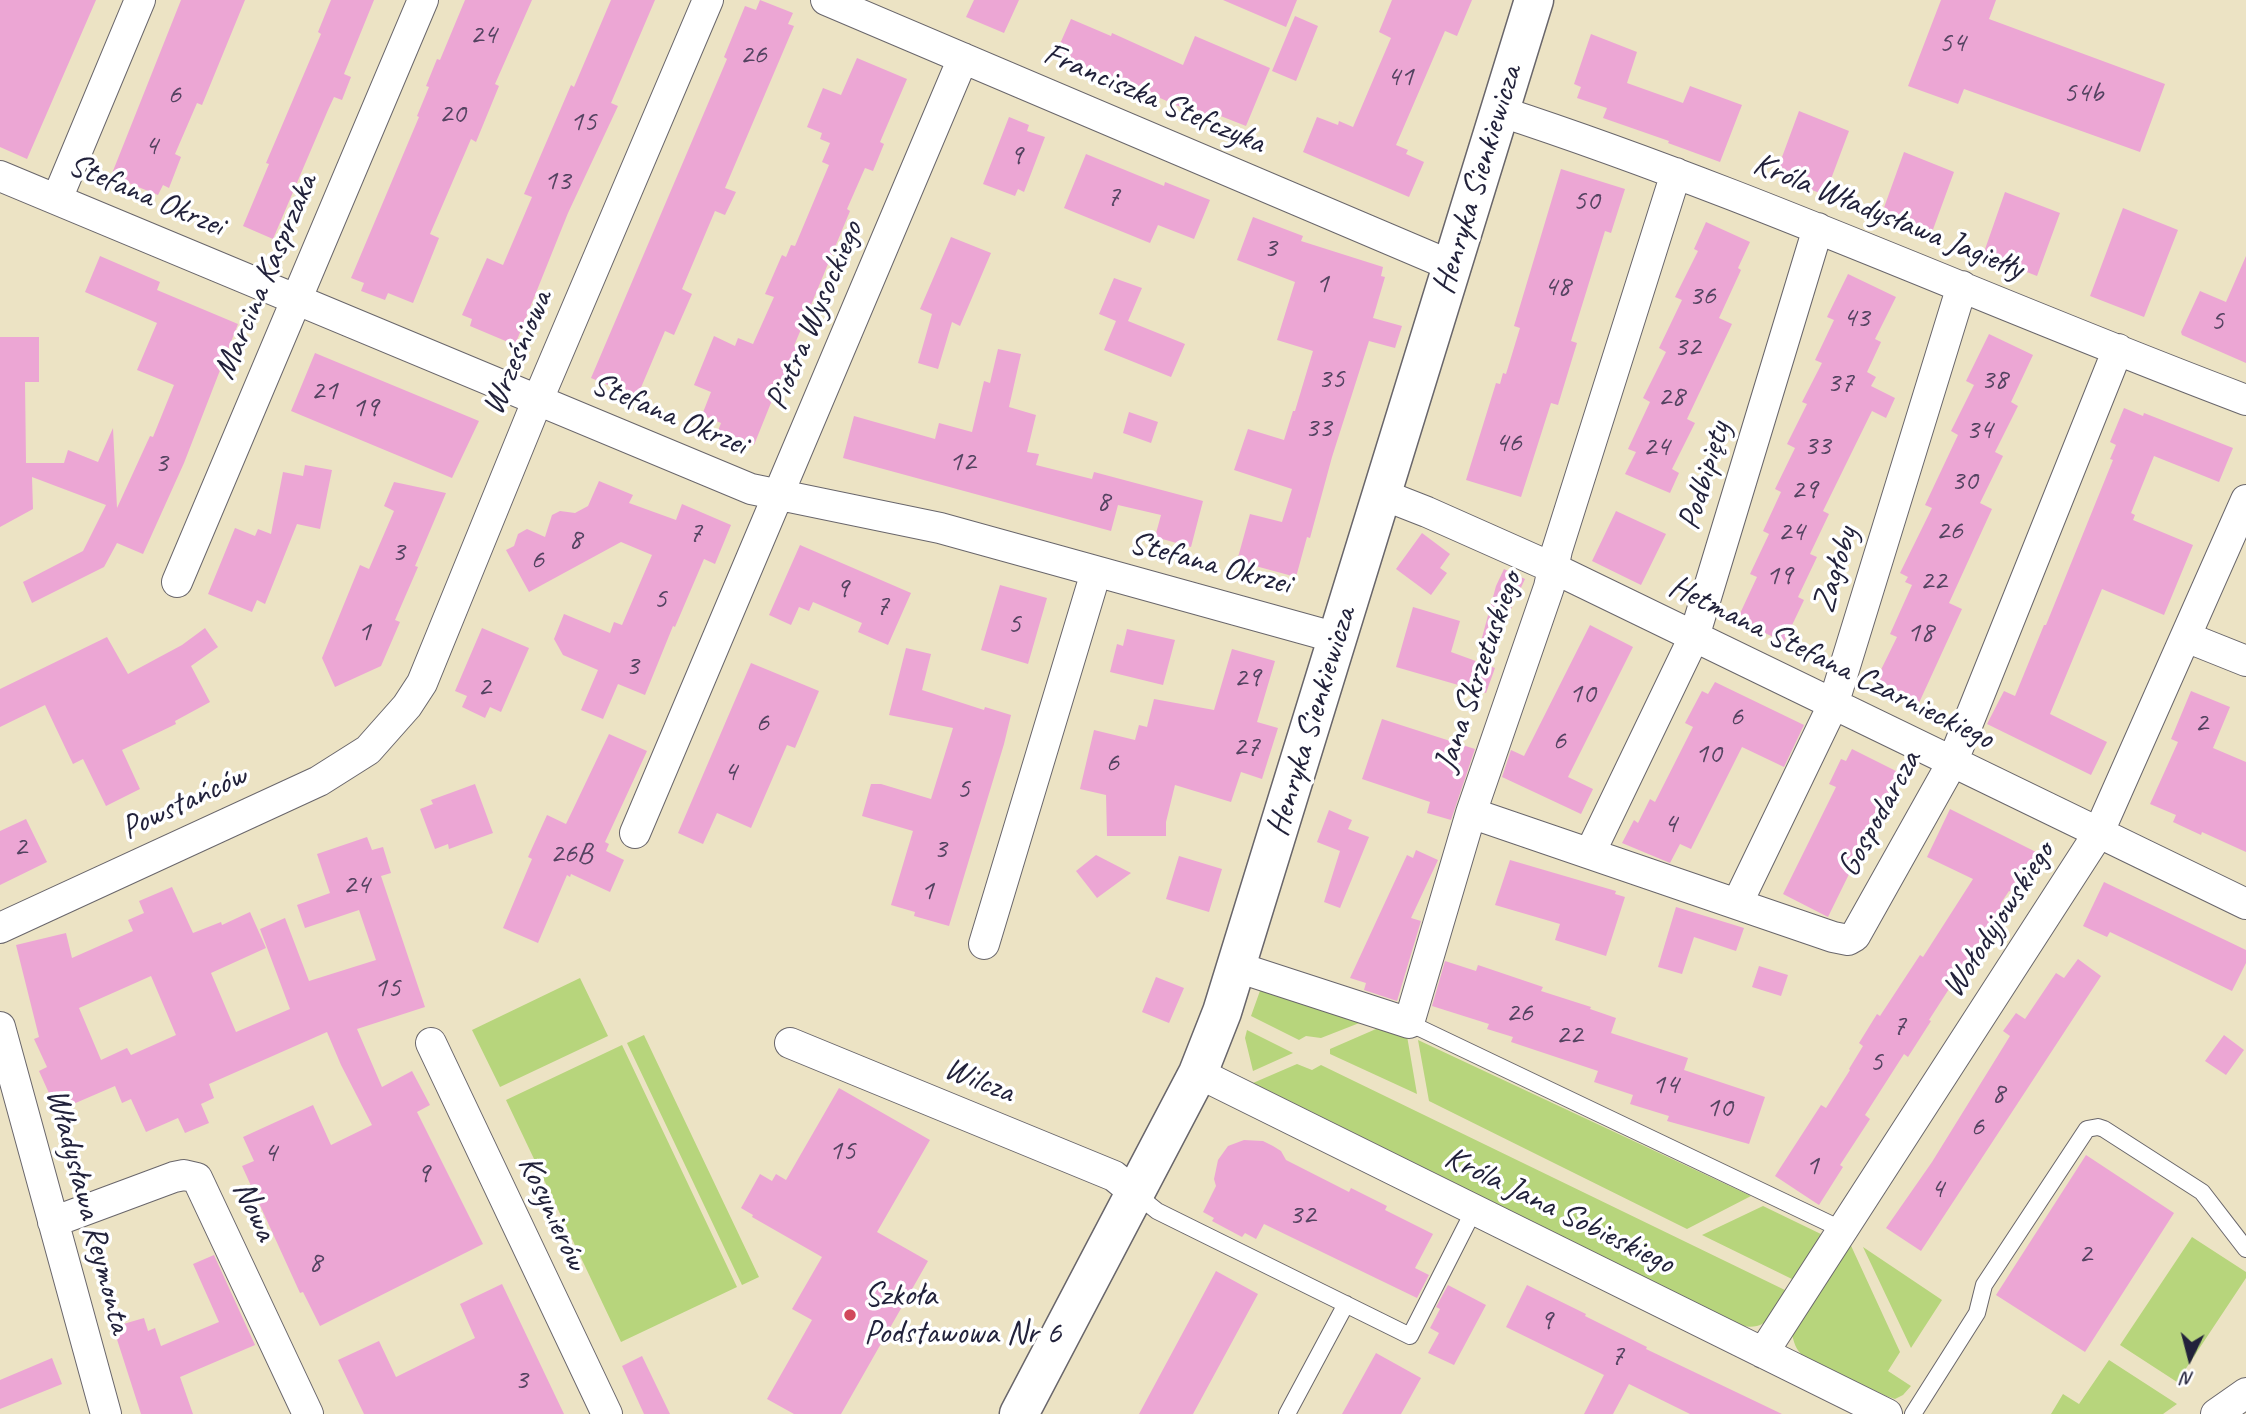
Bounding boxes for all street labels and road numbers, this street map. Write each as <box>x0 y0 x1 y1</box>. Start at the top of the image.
street label: Franciszka Stefczyka <box>1037 35 1271 163</box>
street label: Henryka Sienkiewicza <box>1424 61 1532 299</box>
street label: Stefana Okrzei <box>62 145 230 247</box>
street label: Króla Władysława Jagiełły <box>1747 145 2029 289</box>
street label: Marcina Kasprzaka <box>205 169 327 385</box>
street label: Piotra Wysockiego <box>758 216 872 416</box>
street label: Wrześniowa <box>474 285 562 421</box>
street label: Stefana Okrzei <box>585 364 753 466</box>
street label: Podbipięty <box>1670 417 1740 535</box>
street label: Zagłoby <box>1804 522 1868 618</box>
street label: Stefana Okrzei <box>1125 523 1295 605</box>
street label: Jana Skrzetuskiego <box>1426 567 1532 777</box>
street label: Hetmana Stefana Czarnieckiego <box>1662 567 2000 759</box>
street label: Henryka Sienkiewicza <box>1258 603 1366 841</box>
street label: Gospodarcza <box>1829 744 1931 884</box>
street label: Powstańców <box>115 757 253 849</box>
street label: Wołodyjowskiego <box>1934 835 2064 1005</box>
street label: Wilcza <box>938 1049 1020 1113</box>
street label: Władysława Reymonta <box>36 1084 140 1338</box>
street label: Króla Jana Sobieskiego <box>1438 1138 1680 1284</box>
street label: Kosynierów <box>508 1150 596 1276</box>
street label: Nowa <box>223 1175 285 1247</box>

